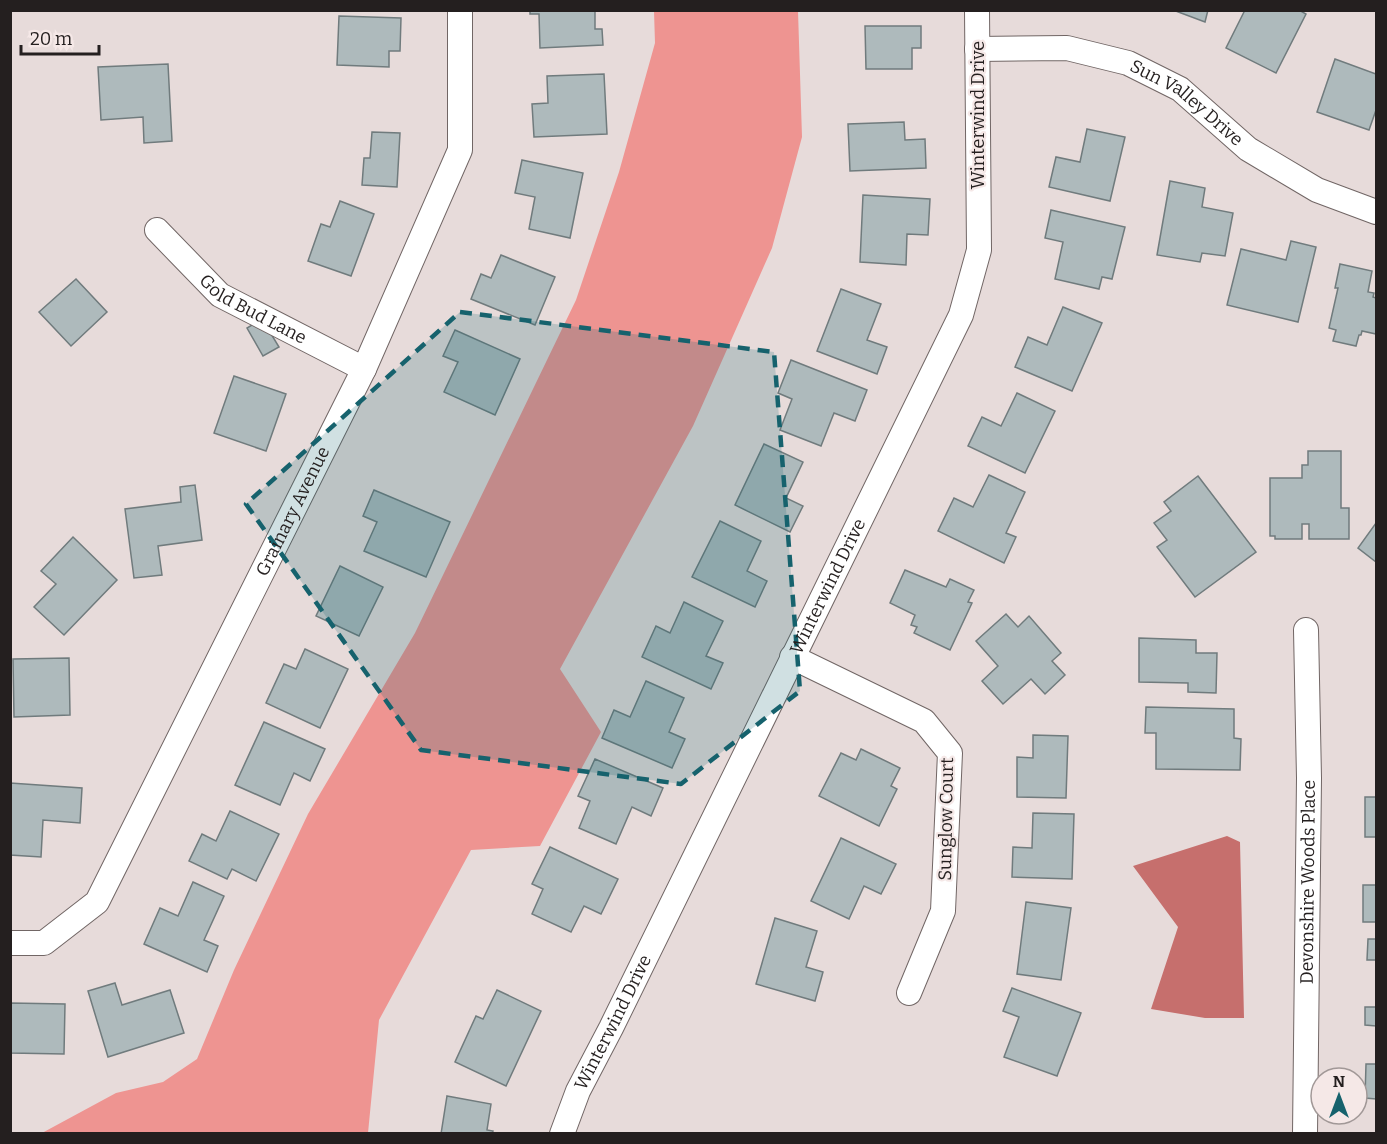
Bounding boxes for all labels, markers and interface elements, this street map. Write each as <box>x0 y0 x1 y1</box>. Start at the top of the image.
scale bar <box>21 18 99 56</box>
text: 20 m <box>30 28 72 50</box>
street label: Winterwind Drive <box>967 41 989 189</box>
street label: Sun Valley Drive <box>1126 55 1248 151</box>
street label: Gold Bud Lane <box>195 269 310 349</box>
street label: Grainary Avenue <box>251 443 334 580</box>
street label: Winterwind Drive <box>785 515 870 658</box>
street label: Sunglow Court <box>934 757 958 881</box>
street label: Devonshire Woods Place <box>1296 780 1320 984</box>
street label: Winterwind Drive <box>570 951 656 1094</box>
north arrow <box>1309 1066 1369 1126</box>
text: N <box>1333 1072 1345 1091</box>

